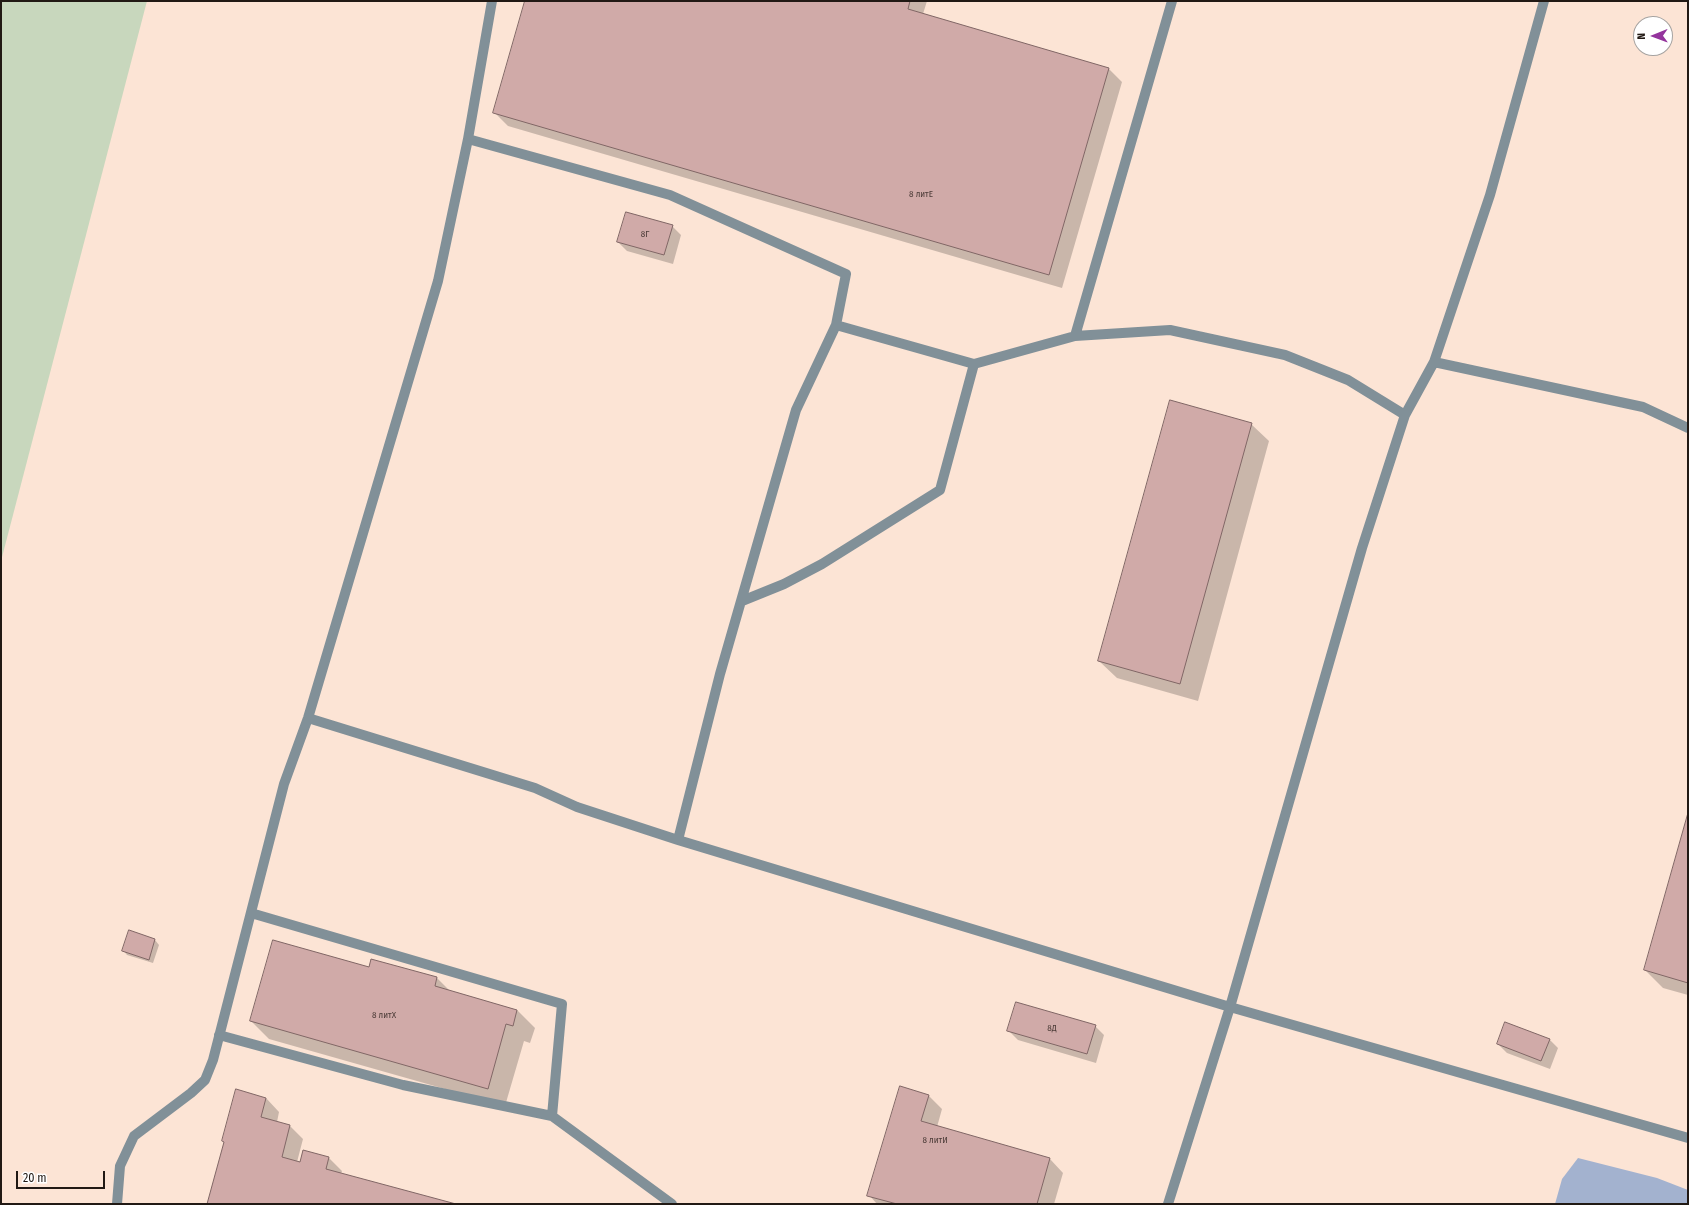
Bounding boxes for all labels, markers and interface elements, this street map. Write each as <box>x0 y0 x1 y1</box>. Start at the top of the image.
north arrow <box>1633 16 1673 56</box>
text: N <box>1635 33 1648 40</box>
house number: 8 литЕ <box>909 189 933 199</box>
house number: 8Г <box>641 229 649 239</box>
house number: 8 литХ <box>372 1010 396 1020</box>
house number: 8Д <box>1047 1023 1057 1033</box>
house number: 8 литИ <box>922 1135 948 1145</box>
scale bar <box>18 1163 107 1189</box>
text: 20 m <box>23 1171 47 1185</box>

